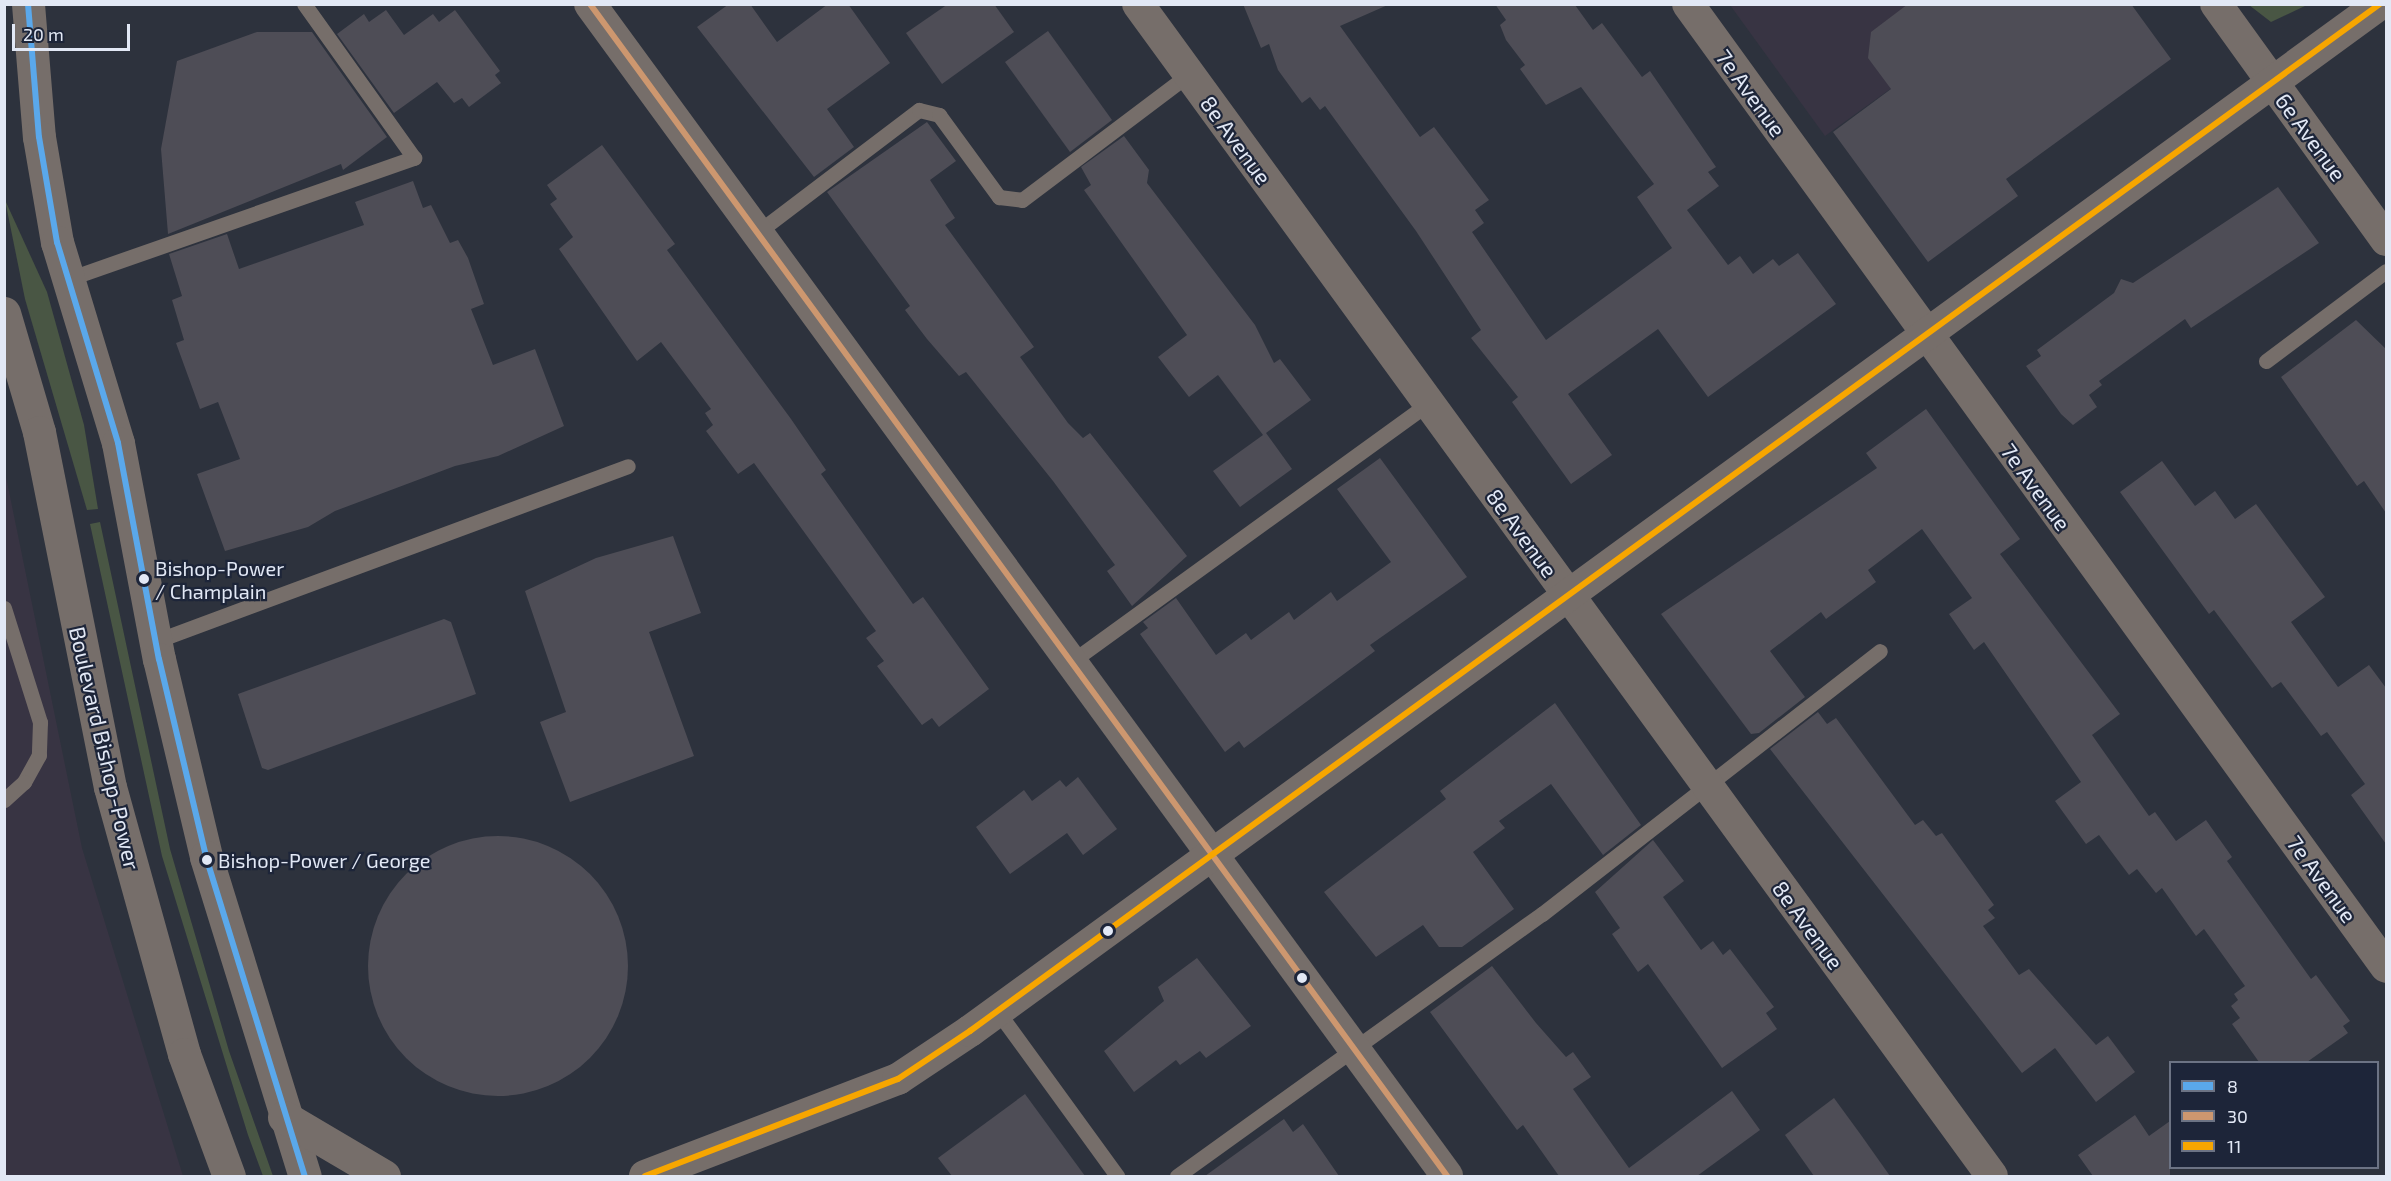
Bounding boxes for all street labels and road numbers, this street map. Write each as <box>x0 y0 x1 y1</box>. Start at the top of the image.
street label: 7e Avenue <box>1710 44 1792 142</box>
street label: 6e Avenue <box>2270 88 2352 186</box>
street label: 8e Avenue <box>1195 90 1277 190</box>
street label: 7e Avenue <box>1995 438 2077 536</box>
street label: 8e Avenue <box>1481 483 1563 583</box>
street label: Boulevard Bishop-Power <box>64 624 146 872</box>
street label: 7e Avenue <box>2281 830 2363 928</box>
street label: 8e Avenue <box>1767 875 1849 975</box>

